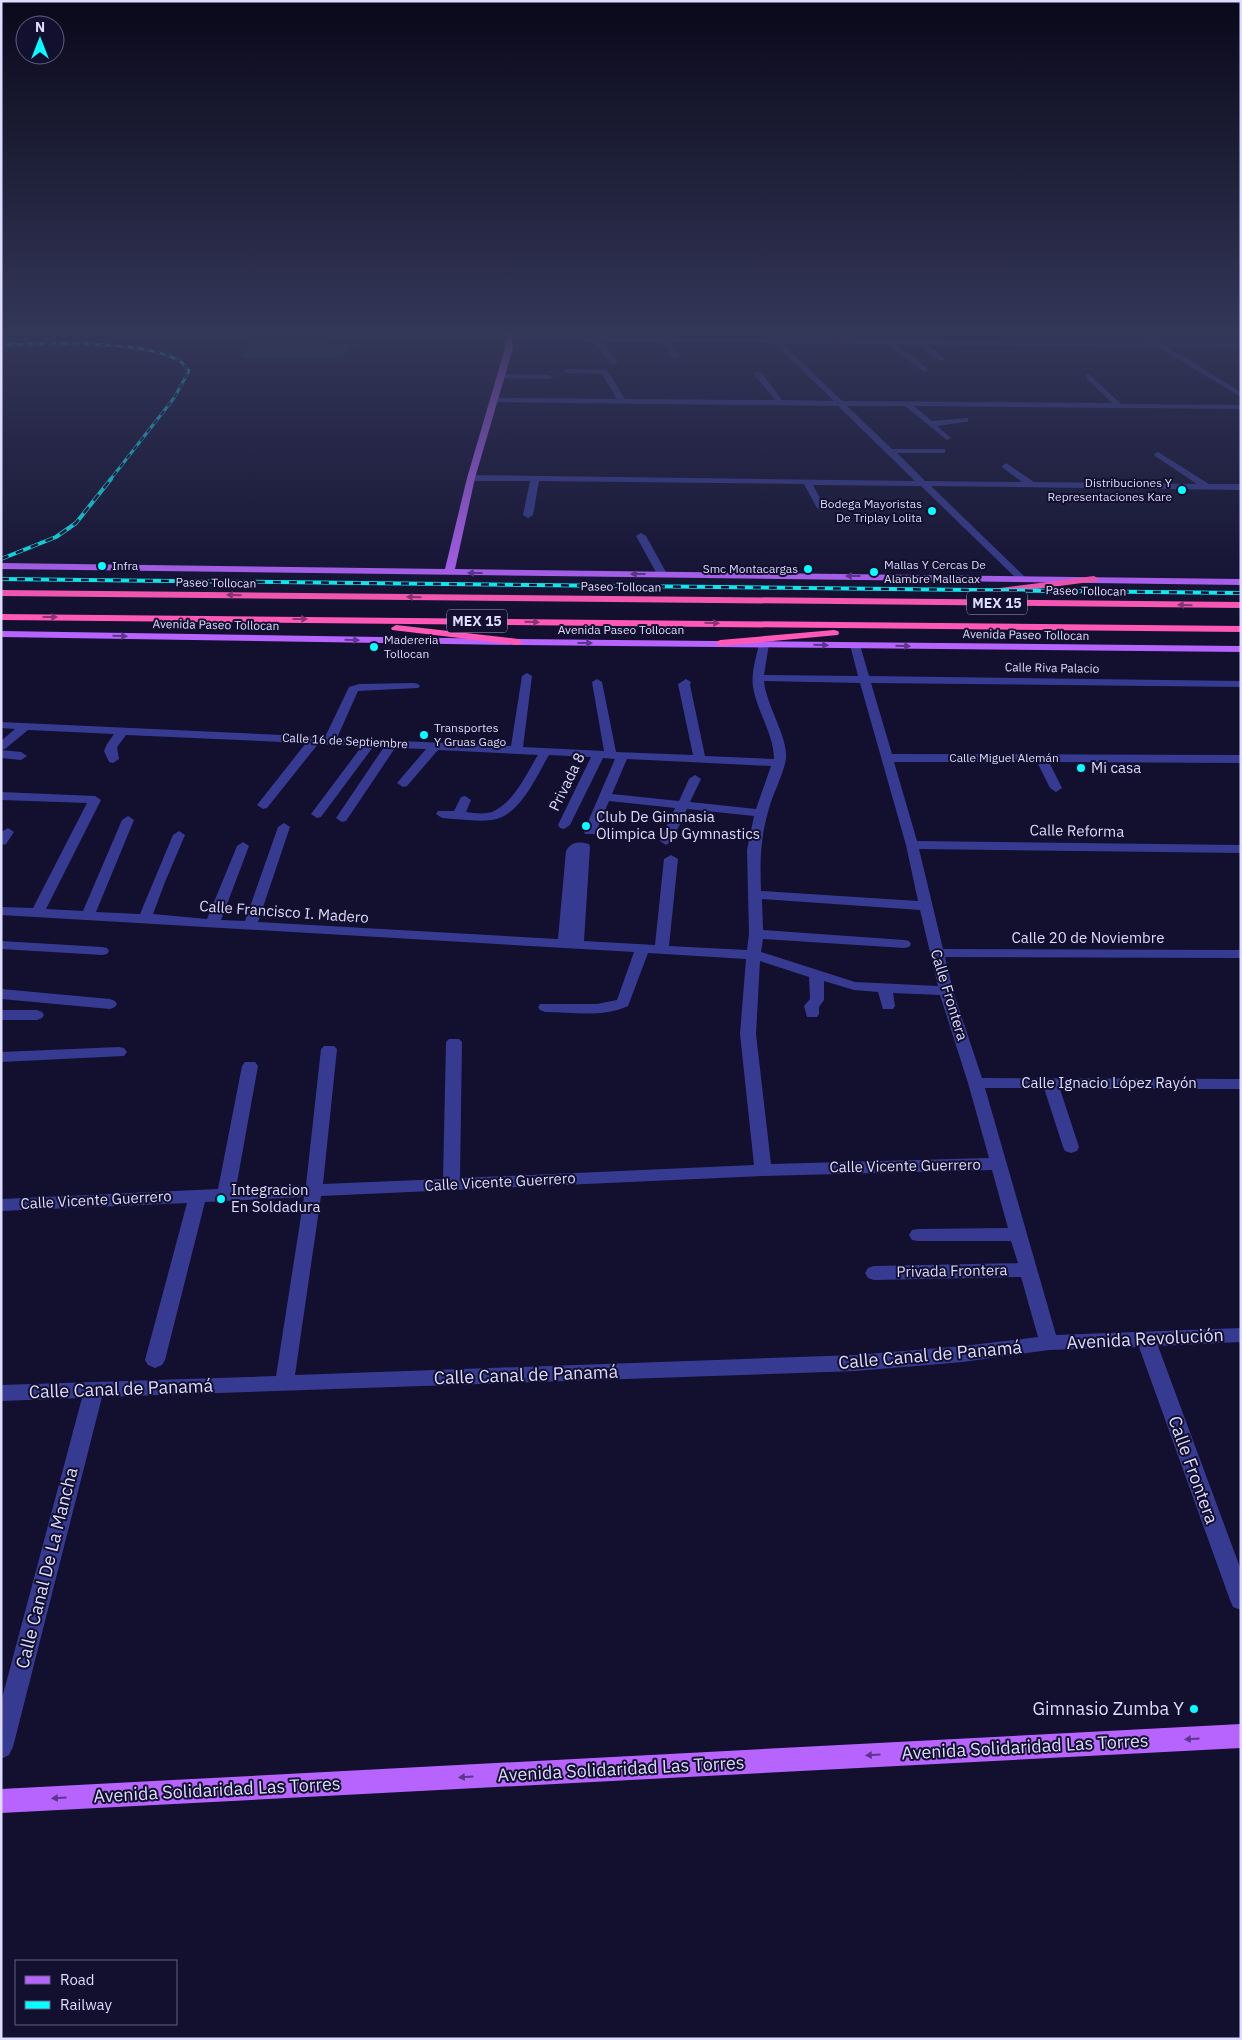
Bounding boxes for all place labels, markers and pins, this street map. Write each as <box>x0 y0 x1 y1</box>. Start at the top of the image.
place label: Distribuciones Y Representaciones Kare <box>1048 475 1172 504</box>
marker: Distribuciones Y Representaciones Kare <box>1176 484 1188 496</box>
place label: Bodega Mayoristas De Triplay Lolita <box>820 496 923 525</box>
marker: Bodega Mayoristas De Triplay Lolita <box>926 505 938 517</box>
place label: Mallas Y Cercas De Alambre Mallacax <box>884 557 986 586</box>
place label: Infra <box>112 558 139 573</box>
marker: Infra <box>96 560 108 572</box>
place label: Smc Montacargas <box>703 561 798 576</box>
marker: Smc Montacargas <box>802 563 814 575</box>
marker: Mallas Y Cercas De Alambre Mallacax <box>868 566 880 578</box>
place label: Madereria Tollocan <box>384 632 439 661</box>
marker: Madereria Tollocan <box>368 641 380 653</box>
place label: Transportes Y Gruas Gago <box>434 720 507 749</box>
marker: Transportes Y Gruas Gago <box>418 729 430 741</box>
place label: Mi casa <box>1091 758 1141 777</box>
marker: Mi casa <box>1075 762 1087 774</box>
place label: Club De Gimnasia Olimpica Up Gymnastics <box>596 807 760 843</box>
marker: Club De Gimnasia Olimpica Up Gymnastics <box>580 820 592 832</box>
place label: Integracion En Soldadura <box>231 1180 320 1216</box>
marker: Integracion En Soldadura <box>215 1193 227 1205</box>
place label: Gimnasio Zumba Y <box>1033 1697 1184 1720</box>
marker: Gimnasio Zumba Y <box>1188 1703 1200 1715</box>

